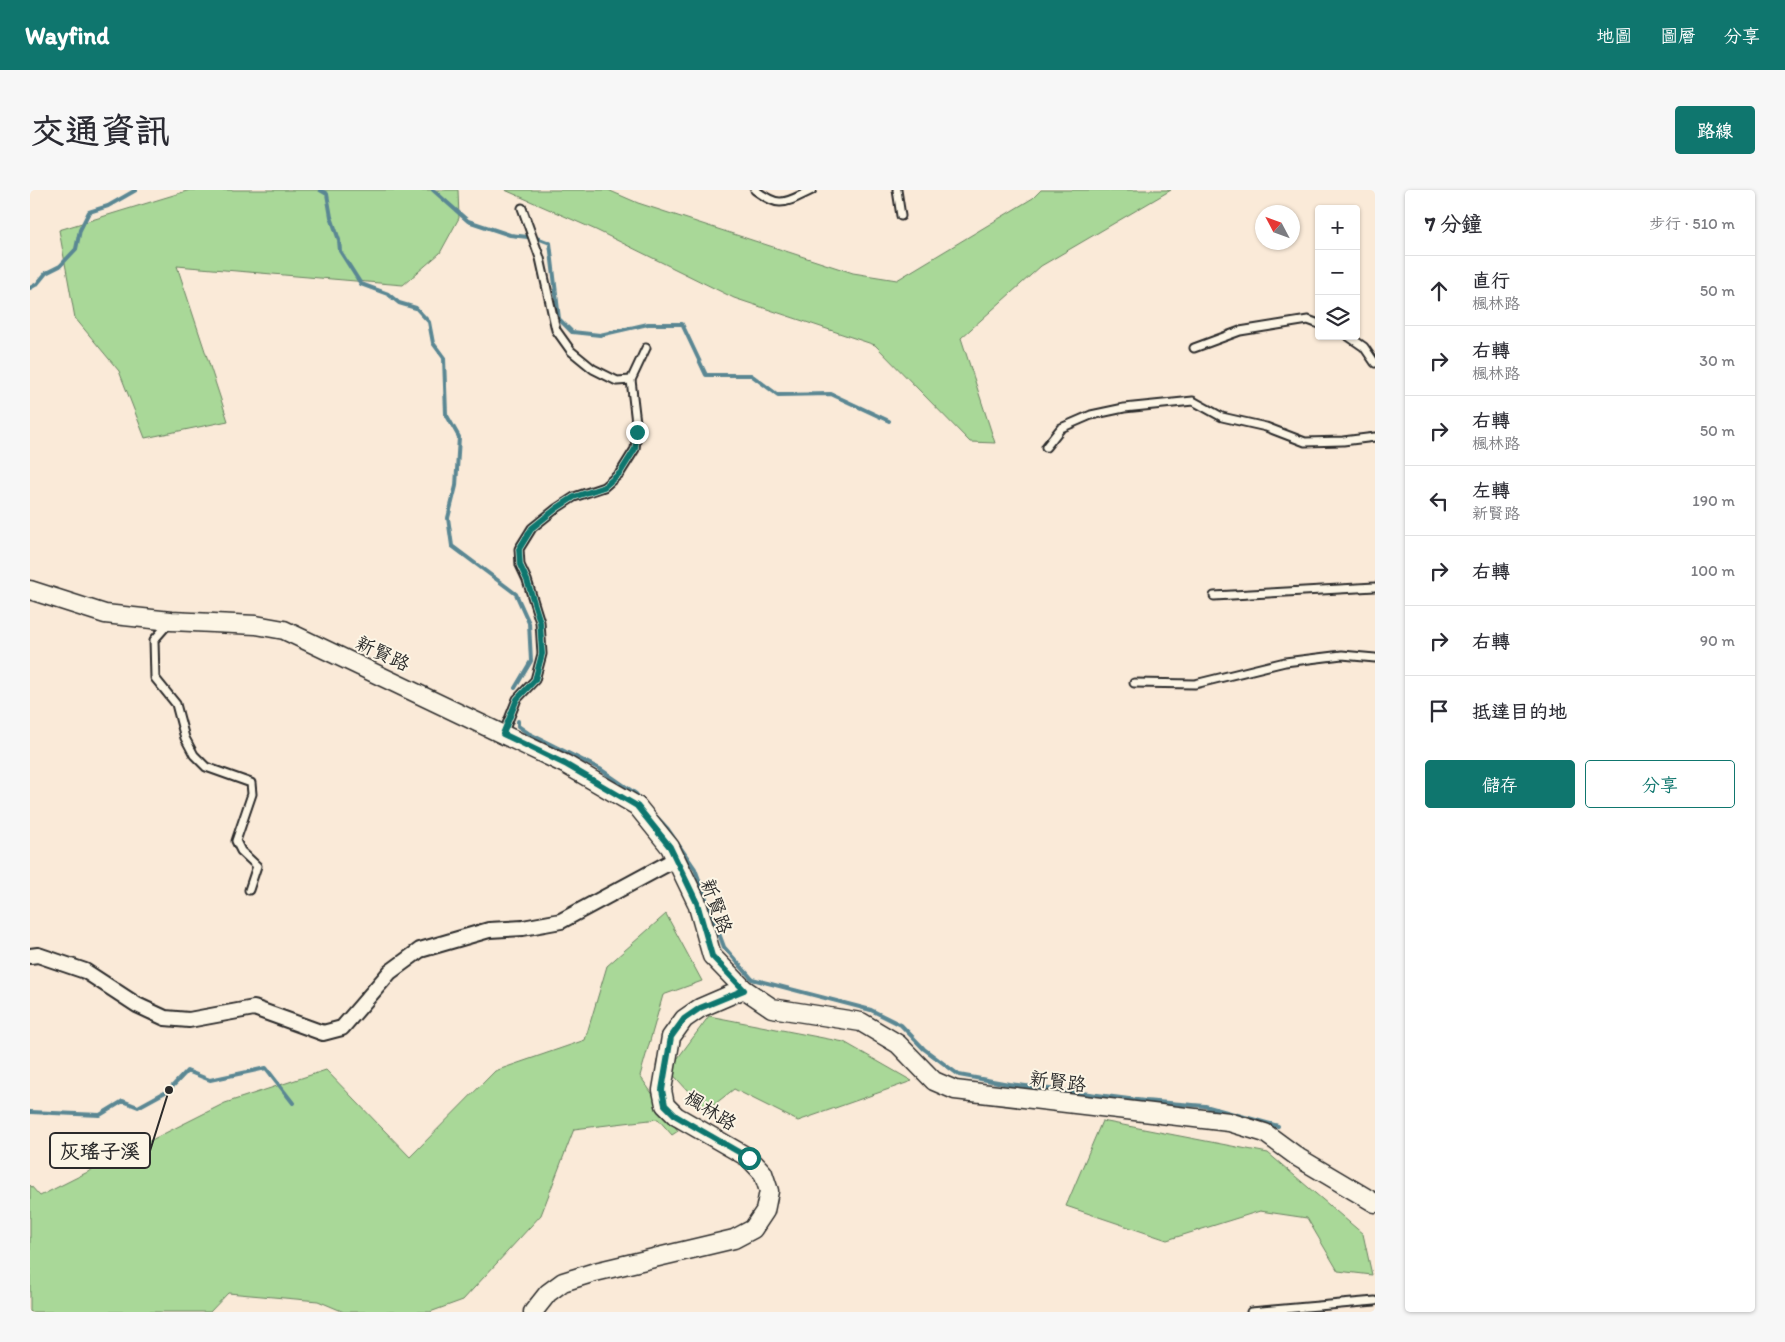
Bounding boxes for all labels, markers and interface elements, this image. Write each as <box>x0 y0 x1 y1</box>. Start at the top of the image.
text: Wayfind <box>25 21 109 50</box>
text: 地圖 <box>1596 25 1632 47</box>
text: 圖層 <box>1660 25 1696 47</box>
text: 分享 <box>1724 25 1760 47</box>
button: 路線 <box>1675 106 1755 154</box>
text: 交通資訊 <box>30 110 170 152</box>
north arrow <box>1255 205 1300 250</box>
map controls <box>1315 205 1360 340</box>
button: + <box>1315 205 1360 250</box>
text: 7 分鐘 <box>1425 211 1482 236</box>
text: 步行 · 510 m <box>1649 214 1735 233</box>
button: − <box>1315 250 1360 295</box>
text: 直行 <box>1472 269 1510 292</box>
icon: ahead <box>1425 277 1453 305</box>
text: 50 m <box>1700 281 1735 300</box>
text: 楓林路 <box>1472 294 1520 313</box>
button: layers <box>1315 295 1360 340</box>
text: 右轉 <box>1472 339 1510 362</box>
icon: right <box>1425 347 1453 375</box>
text: 30 m <box>1699 351 1735 370</box>
text: 楓林路 <box>1472 364 1520 383</box>
text: 右轉 <box>1472 409 1510 432</box>
icon: right <box>1425 417 1453 445</box>
route end <box>626 421 649 444</box>
text: 50 m <box>1700 421 1735 440</box>
text: 楓林路 <box>1472 434 1520 453</box>
text: 左轉 <box>1472 479 1510 502</box>
icon: left <box>1425 487 1453 515</box>
text: 190 m <box>1692 491 1735 510</box>
text: 新賢路 <box>1472 504 1520 523</box>
icon: right <box>1425 557 1453 585</box>
text: 右轉 <box>1472 560 1510 583</box>
text: 100 m <box>1691 561 1735 580</box>
icon: right <box>1425 627 1453 655</box>
text: 右轉 <box>1472 630 1510 653</box>
street label: 新賢路 <box>352 631 413 676</box>
text: 90 m <box>1700 631 1735 650</box>
icon: arrive <box>1425 697 1453 725</box>
text: 抵達目的地 <box>1472 700 1567 723</box>
button: 儲存 <box>1425 760 1575 808</box>
button: 分享 <box>1585 760 1735 808</box>
street label: 新賢路 <box>696 875 737 937</box>
street label: 新賢路 <box>1028 1067 1088 1096</box>
street label: 楓林路 <box>680 1086 741 1135</box>
callout: 灰瑤子溪 <box>50 1133 150 1168</box>
text: 灰瑤子溪 <box>60 1139 140 1163</box>
route start <box>738 1147 761 1170</box>

